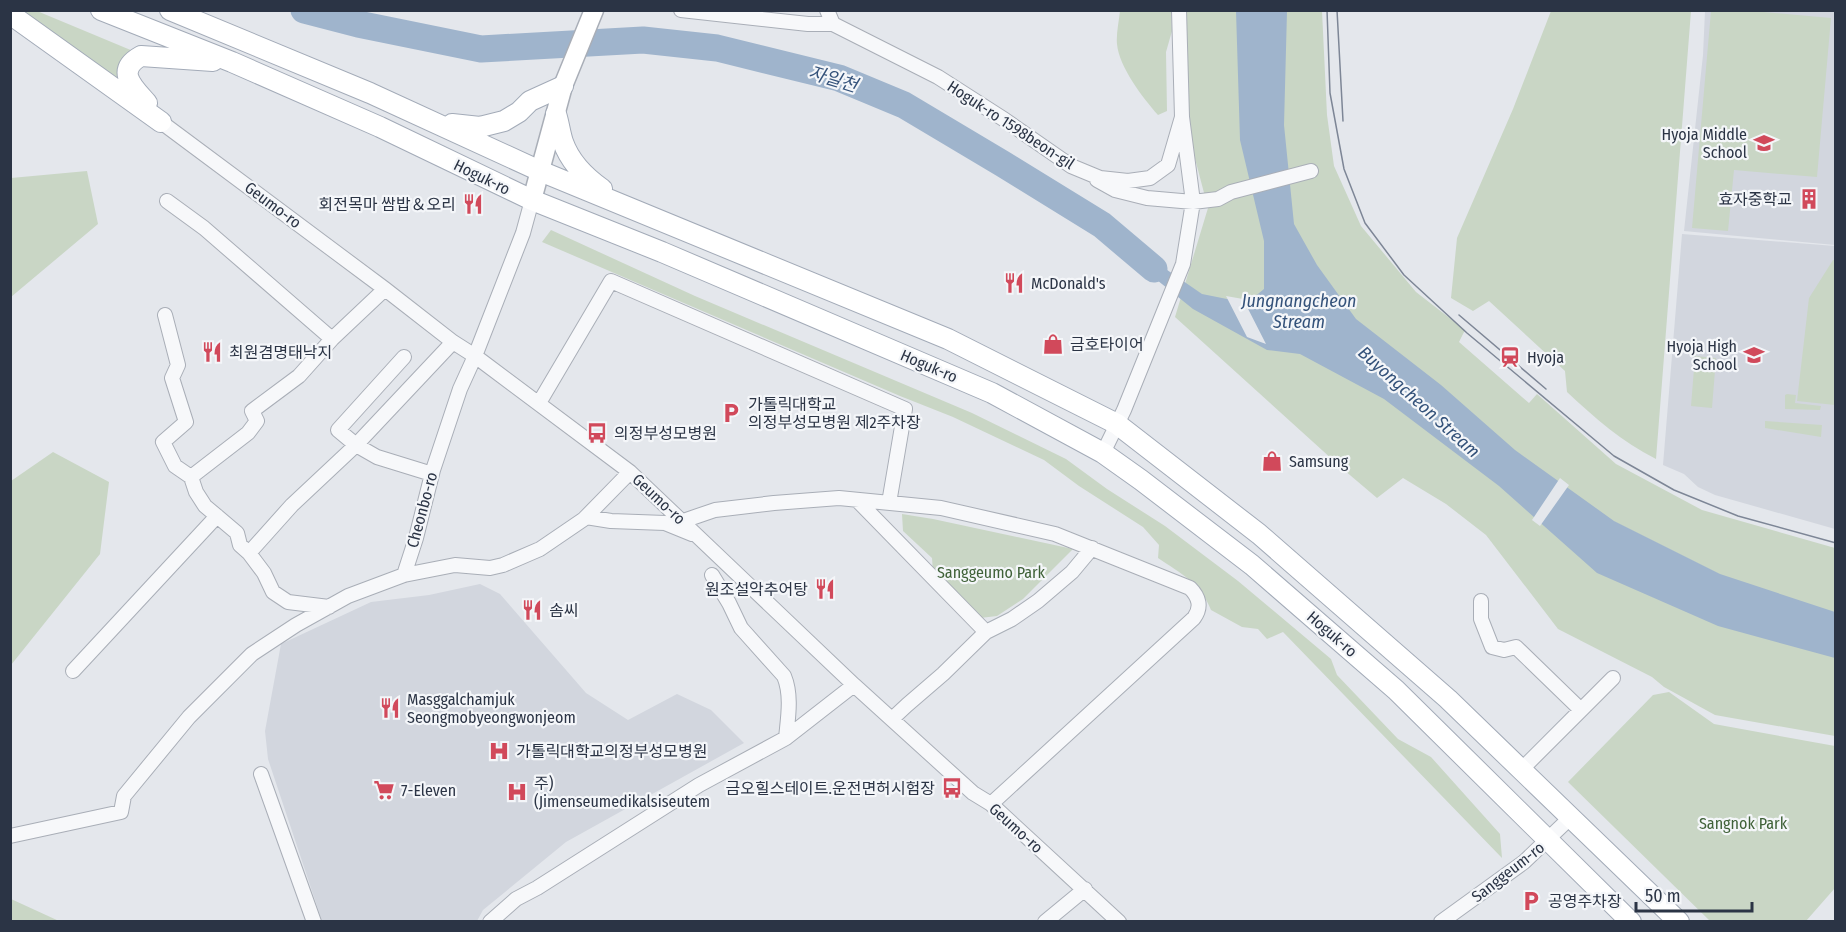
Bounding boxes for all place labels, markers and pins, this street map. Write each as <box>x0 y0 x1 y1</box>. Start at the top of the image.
place label: Hyoja Middle School <box>1662 125 1747 162</box>
school or university icon: Hyoja Middle School <box>1752 131 1776 155</box>
building icon: 효자중학교 <box>1797 187 1821 211</box>
place label: 효자중학교 <box>1718 190 1792 209</box>
restaurant icon: 회전목마 쌈밥＆오리 <box>461 192 485 216</box>
place label: 회전목마 쌈밥＆오리 <box>318 195 456 214</box>
restaurant icon: McDonald's <box>1002 271 1026 295</box>
place label: McDonald's <box>1031 274 1106 293</box>
shop icon: 금호타이어 <box>1041 332 1065 356</box>
place label: 금호타이어 <box>1070 335 1144 354</box>
place label: Hyoja High School <box>1667 337 1737 374</box>
restaurant icon: 최원겸명태낙지 <box>200 340 224 364</box>
place label: 최원겸명태낙지 <box>229 343 332 362</box>
school or university icon: Hyoja High School <box>1742 343 1766 367</box>
station icon: Hyoja <box>1498 345 1522 369</box>
place label: Hyoja <box>1527 348 1564 367</box>
place label: 가톨릭대학교 의정부성모병원 제2주차장 <box>748 395 921 432</box>
parking icon: 가톨릭대학교 의정부성모병원 제2주차장 <box>719 401 743 425</box>
bus stop icon: 의정부성모병원 <box>585 421 609 445</box>
place label: 의정부성모병원 <box>614 424 717 443</box>
shop icon: Samsung <box>1260 449 1284 473</box>
place label: Samsung <box>1289 452 1349 471</box>
restaurant icon: 원조설악추어탕 <box>813 577 837 601</box>
place label: 원조설악추어탕 <box>705 580 808 599</box>
restaurant icon: 솜씨 <box>520 598 544 622</box>
place label: 솜씨 <box>549 601 578 620</box>
place label: Masggalchamjuk Seongmobyeongwonjeom <box>407 690 576 727</box>
restaurant icon: Masggalchamjuk Seongmobyeongwonjeom <box>378 696 402 720</box>
hospital icon: 가톨릭대학교의정부성모병원 <box>487 739 511 763</box>
place label: 가톨릭대학교의정부성모병원 <box>516 742 707 761</box>
place label: 주) (Jimenseumedikalsiseutem <box>534 774 710 811</box>
bus stop icon: 금오힐스테이트.운전면허시험장 <box>940 776 964 800</box>
supermarket icon: 7-Eleven <box>372 778 396 802</box>
place label: 금오힐스테이트.운전면허시험장 <box>726 779 935 798</box>
hospital icon: 주) (Jimenseumedikalsiseutem <box>505 780 529 804</box>
place label: 7-Eleven <box>401 781 456 800</box>
parking icon: 공영주차장 <box>1519 889 1543 913</box>
place label: 공영주차장 <box>1548 892 1622 911</box>

